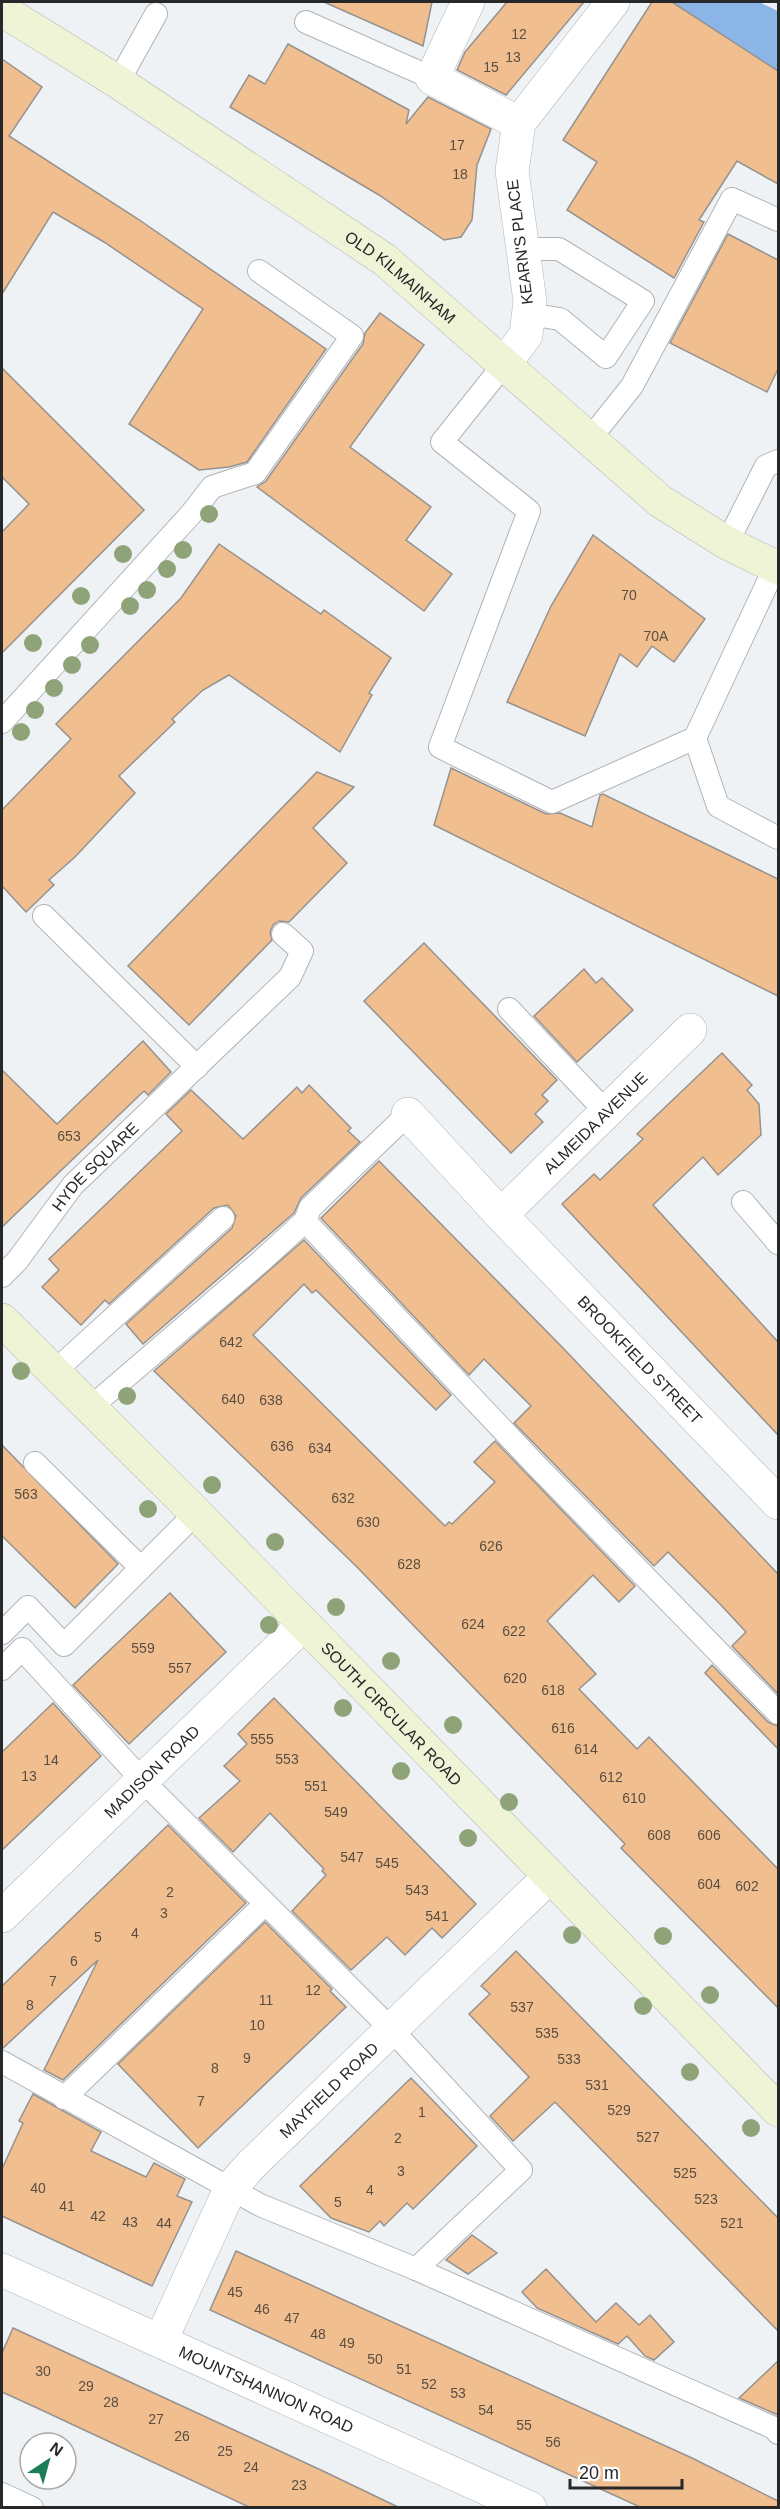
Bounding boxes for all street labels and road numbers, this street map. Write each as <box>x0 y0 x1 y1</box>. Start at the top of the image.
street label: KEARN'S PLACE <box>504 179 536 305</box>
street label: OLD KILMAINHAM <box>342 227 459 326</box>
street label: ALMEIDA AVENUE <box>540 1068 650 1177</box>
street label: HYDE SQUARE <box>48 1119 141 1214</box>
street label: BROOKFIELD STREET <box>575 1292 706 1427</box>
street label: SOUTH CIRCULAR ROAD <box>318 1639 465 1789</box>
street label: MADISON ROAD <box>101 1722 203 1821</box>
street label: MAYFIELD ROAD <box>276 2039 381 2141</box>
street label: MOUNTSHANNON ROAD <box>177 2342 356 2436</box>

